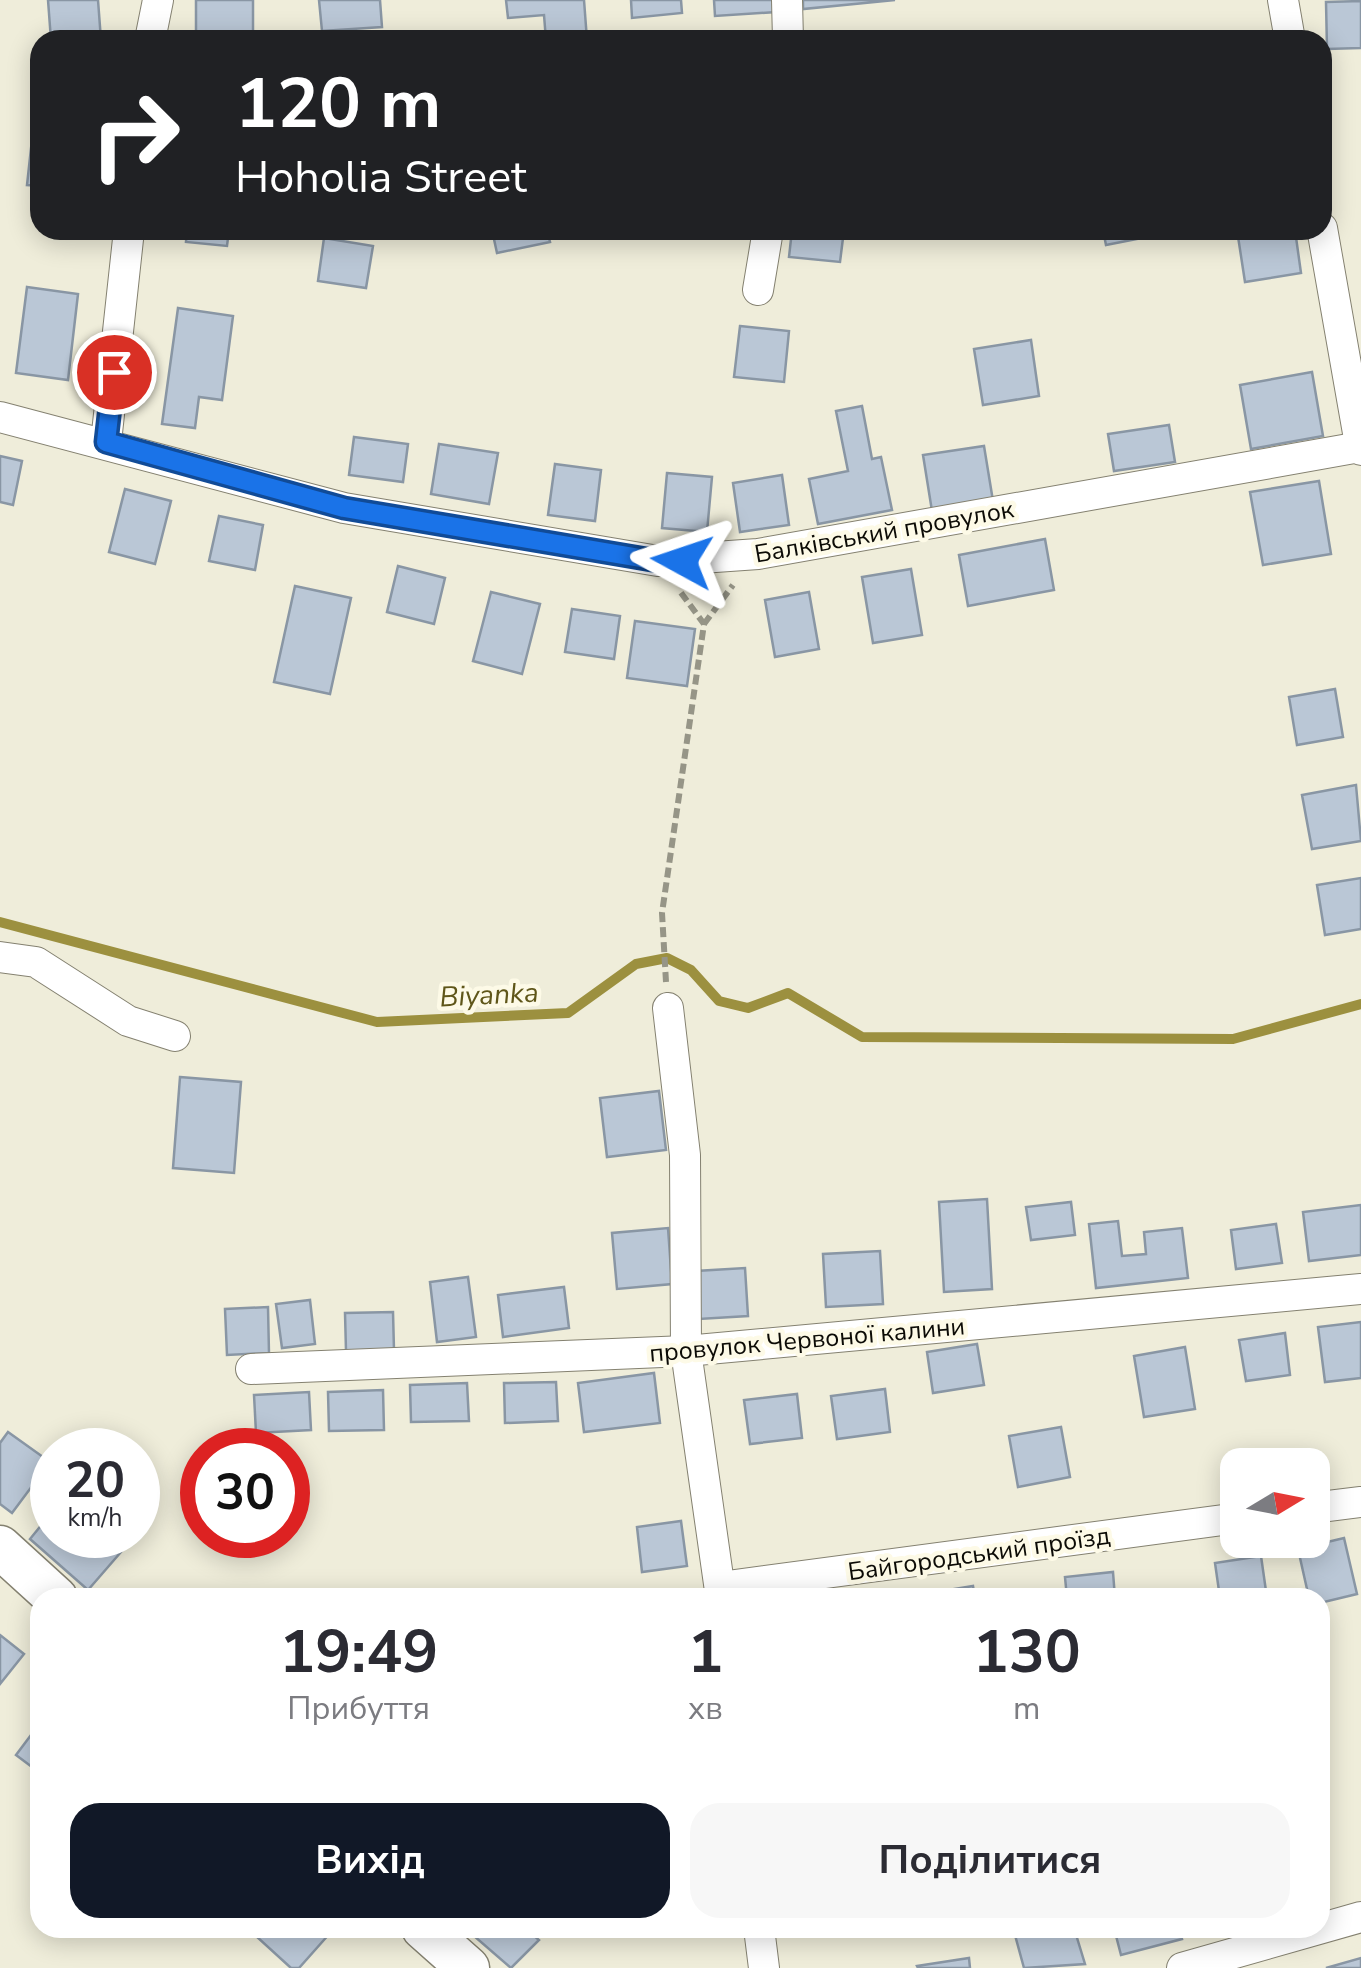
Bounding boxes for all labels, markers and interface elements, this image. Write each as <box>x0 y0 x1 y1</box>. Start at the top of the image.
text: 120 m <box>235 56 441 152</box>
icon: right <box>70 70 200 200</box>
text: Hoholia Street <box>235 147 527 208</box>
pin <box>72 330 157 415</box>
icon: arrive <box>87 345 142 400</box>
street label: Балківський провулок <box>752 492 1017 572</box>
position arrow <box>630 509 734 613</box>
water label: Biyanka <box>439 973 539 1017</box>
street label: провулок Червоної калини <box>648 1309 966 1371</box>
speed limit sign: 30 <box>180 1428 310 1558</box>
text: 20 <box>65 1446 125 1515</box>
north arrow <box>1220 1448 1330 1558</box>
map controls <box>1220 1448 1330 1558</box>
text: km/h <box>67 1501 123 1535</box>
street label: Байгородський проїзд <box>846 1519 1113 1589</box>
text: 19:49 <box>279 1611 438 1693</box>
text: 1 <box>687 1611 723 1693</box>
text: 130 <box>973 1611 1081 1693</box>
text: Прибуття <box>287 1687 430 1730</box>
text: хв <box>688 1687 723 1730</box>
text: m <box>1013 1687 1040 1730</box>
button: Вихід <box>70 1803 670 1918</box>
button: Поділитися <box>690 1803 1290 1918</box>

